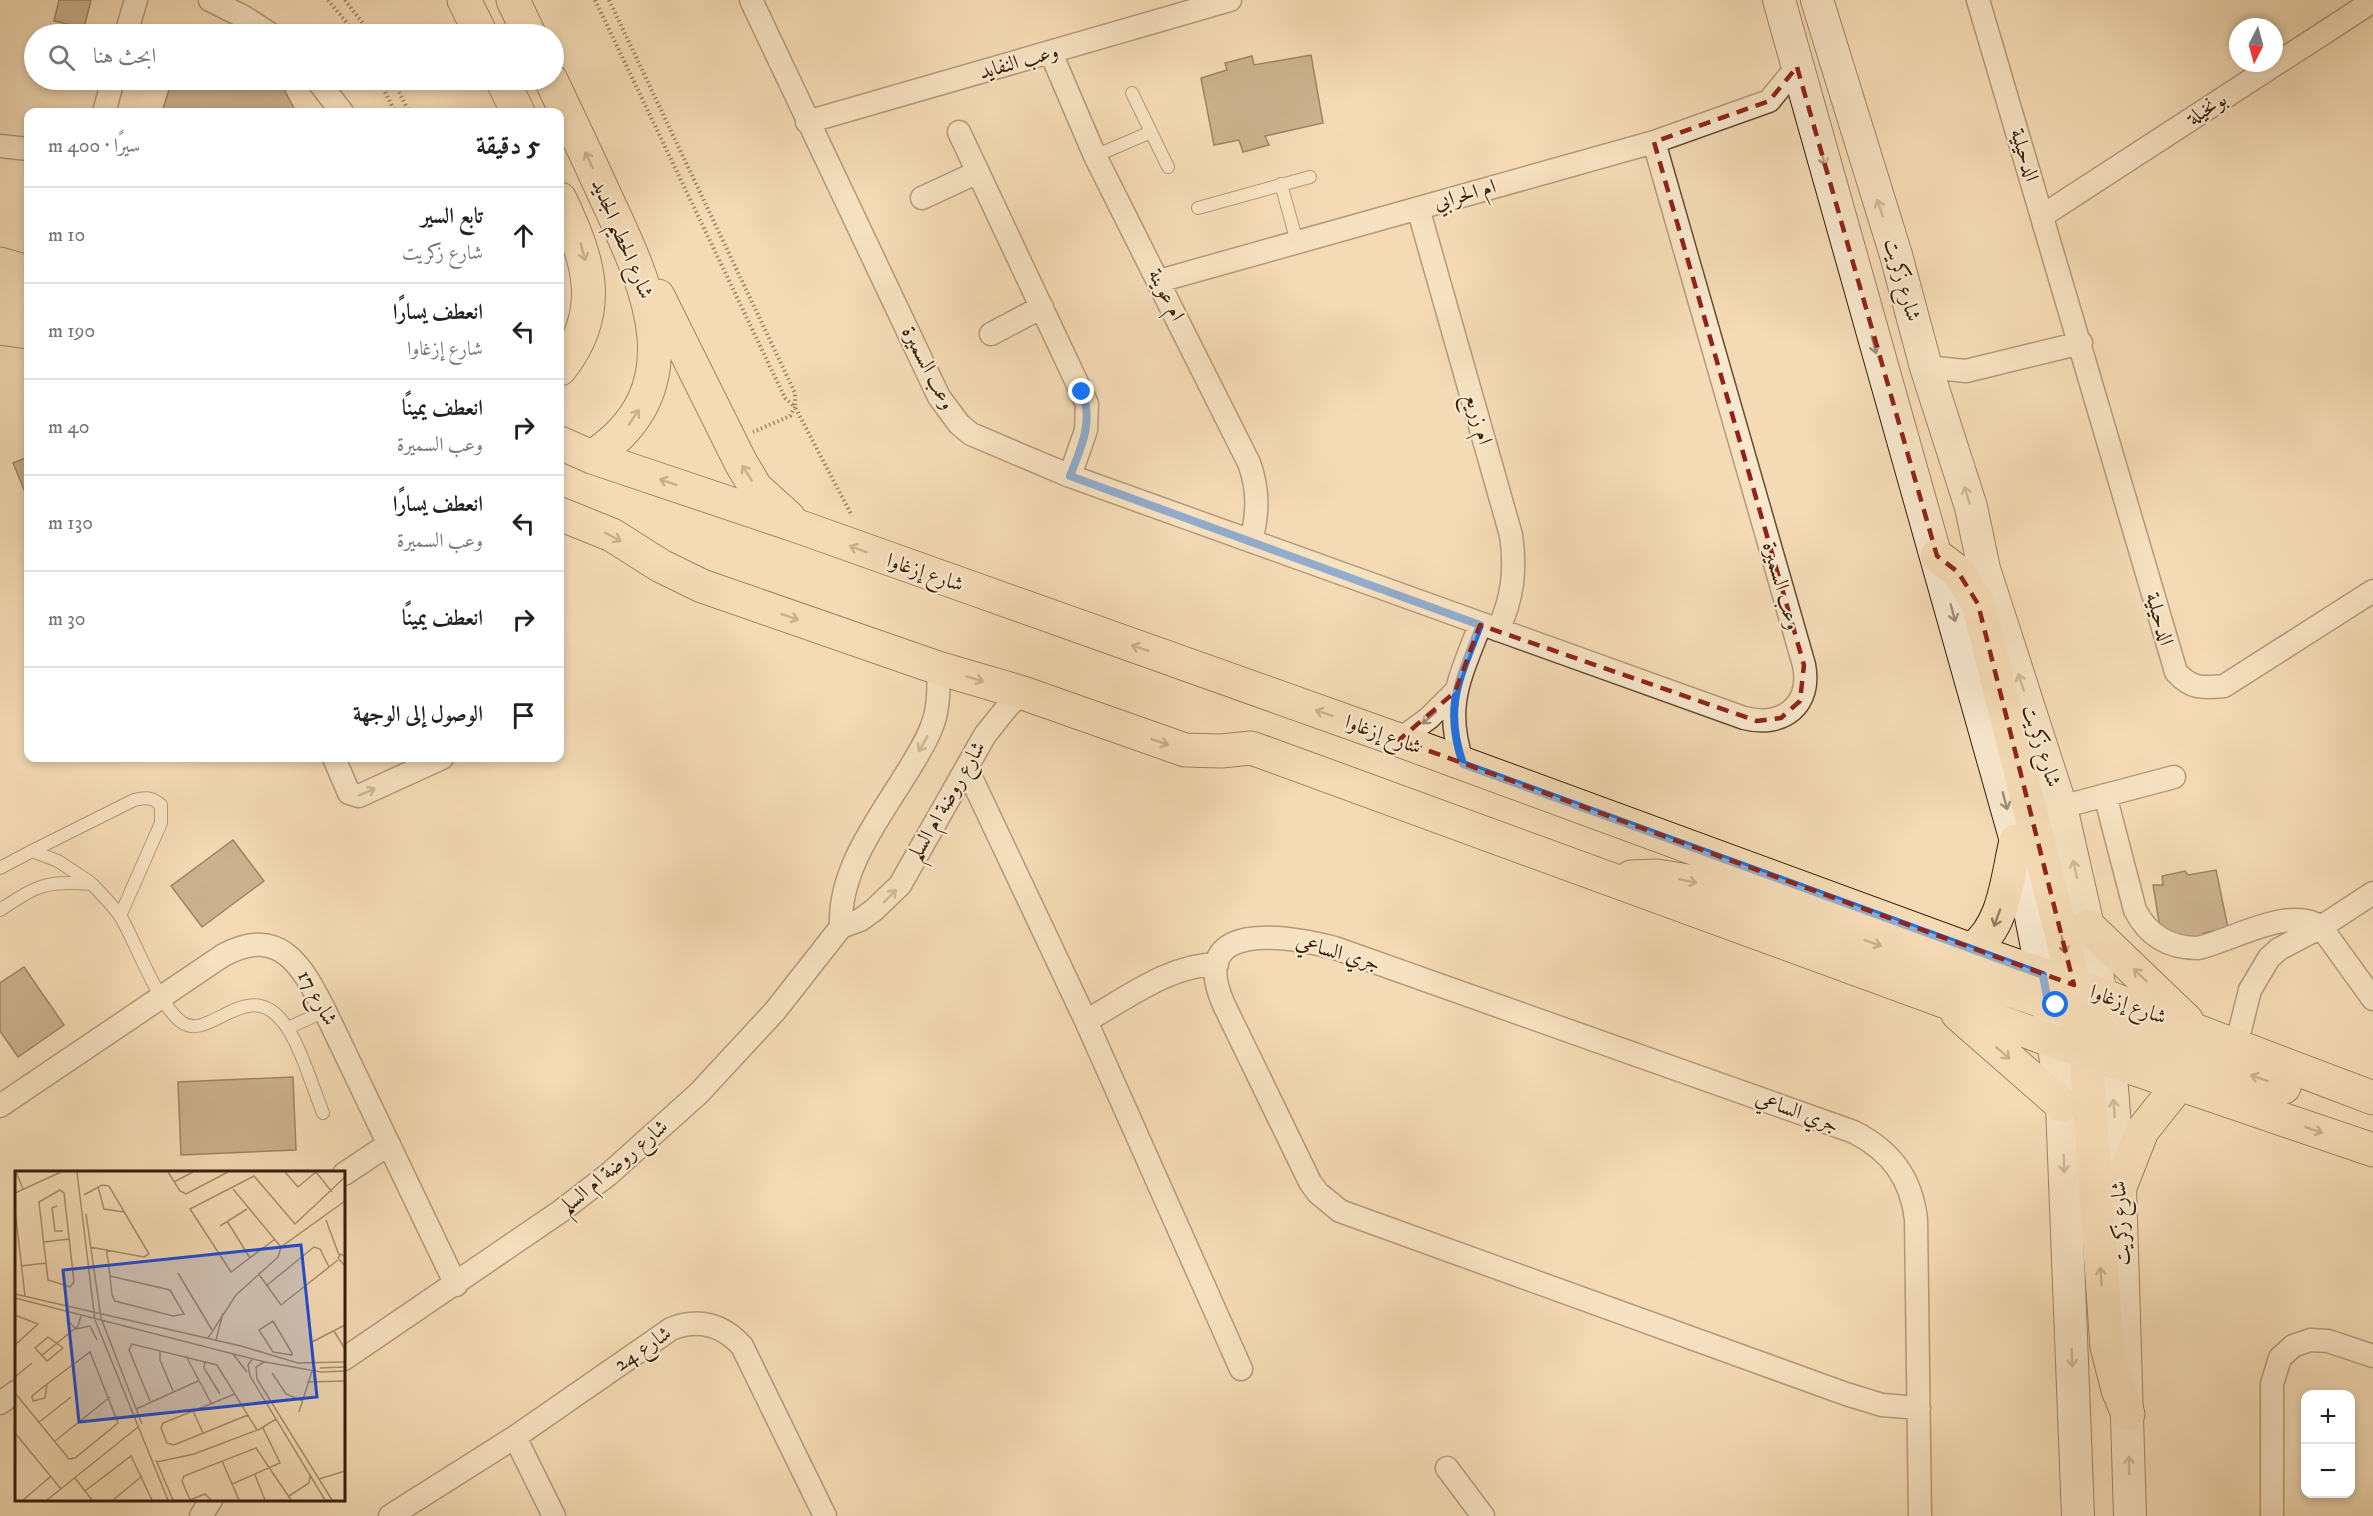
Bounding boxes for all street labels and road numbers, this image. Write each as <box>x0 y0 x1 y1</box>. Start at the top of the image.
street label: وعب النفايد <box>976 38 1062 86</box>
street label: بونخيلة <box>2181 87 2232 132</box>
street label: الدحيلية <box>2004 125 2044 185</box>
street label: ام الحرابي <box>1431 174 1500 220</box>
street label: شارع الحطيم الجديد <box>579 175 659 306</box>
street label: شارع زكريت <box>1874 236 1926 326</box>
street label: ام عوينة <box>1138 264 1190 327</box>
street label: وعب السميرة <box>895 322 961 414</box>
street label: ام زريع <box>1454 390 1498 449</box>
street label: وعب السميرة <box>1756 539 1806 633</box>
street label: شارع إزغاوا <box>882 548 967 602</box>
street label: الدحيلية <box>2139 590 2179 648</box>
street label: شارع زكريت <box>2012 702 2067 792</box>
street label: شارع إزغاوا <box>1340 709 1425 765</box>
street label: شارع روضة ام السلم <box>902 737 998 869</box>
street label: جري الساعي <box>1292 929 1383 980</box>
street label: شارع 17 <box>288 966 343 1032</box>
street label: شارع إزغاوا <box>2085 979 2170 1035</box>
street label: جري الساعي <box>1751 1085 1842 1142</box>
street label: شارع روضة ام السلم <box>554 1114 678 1225</box>
street label: شارع زكريت <box>2106 1180 2140 1266</box>
street label: شارع 24 <box>609 1321 679 1381</box>

